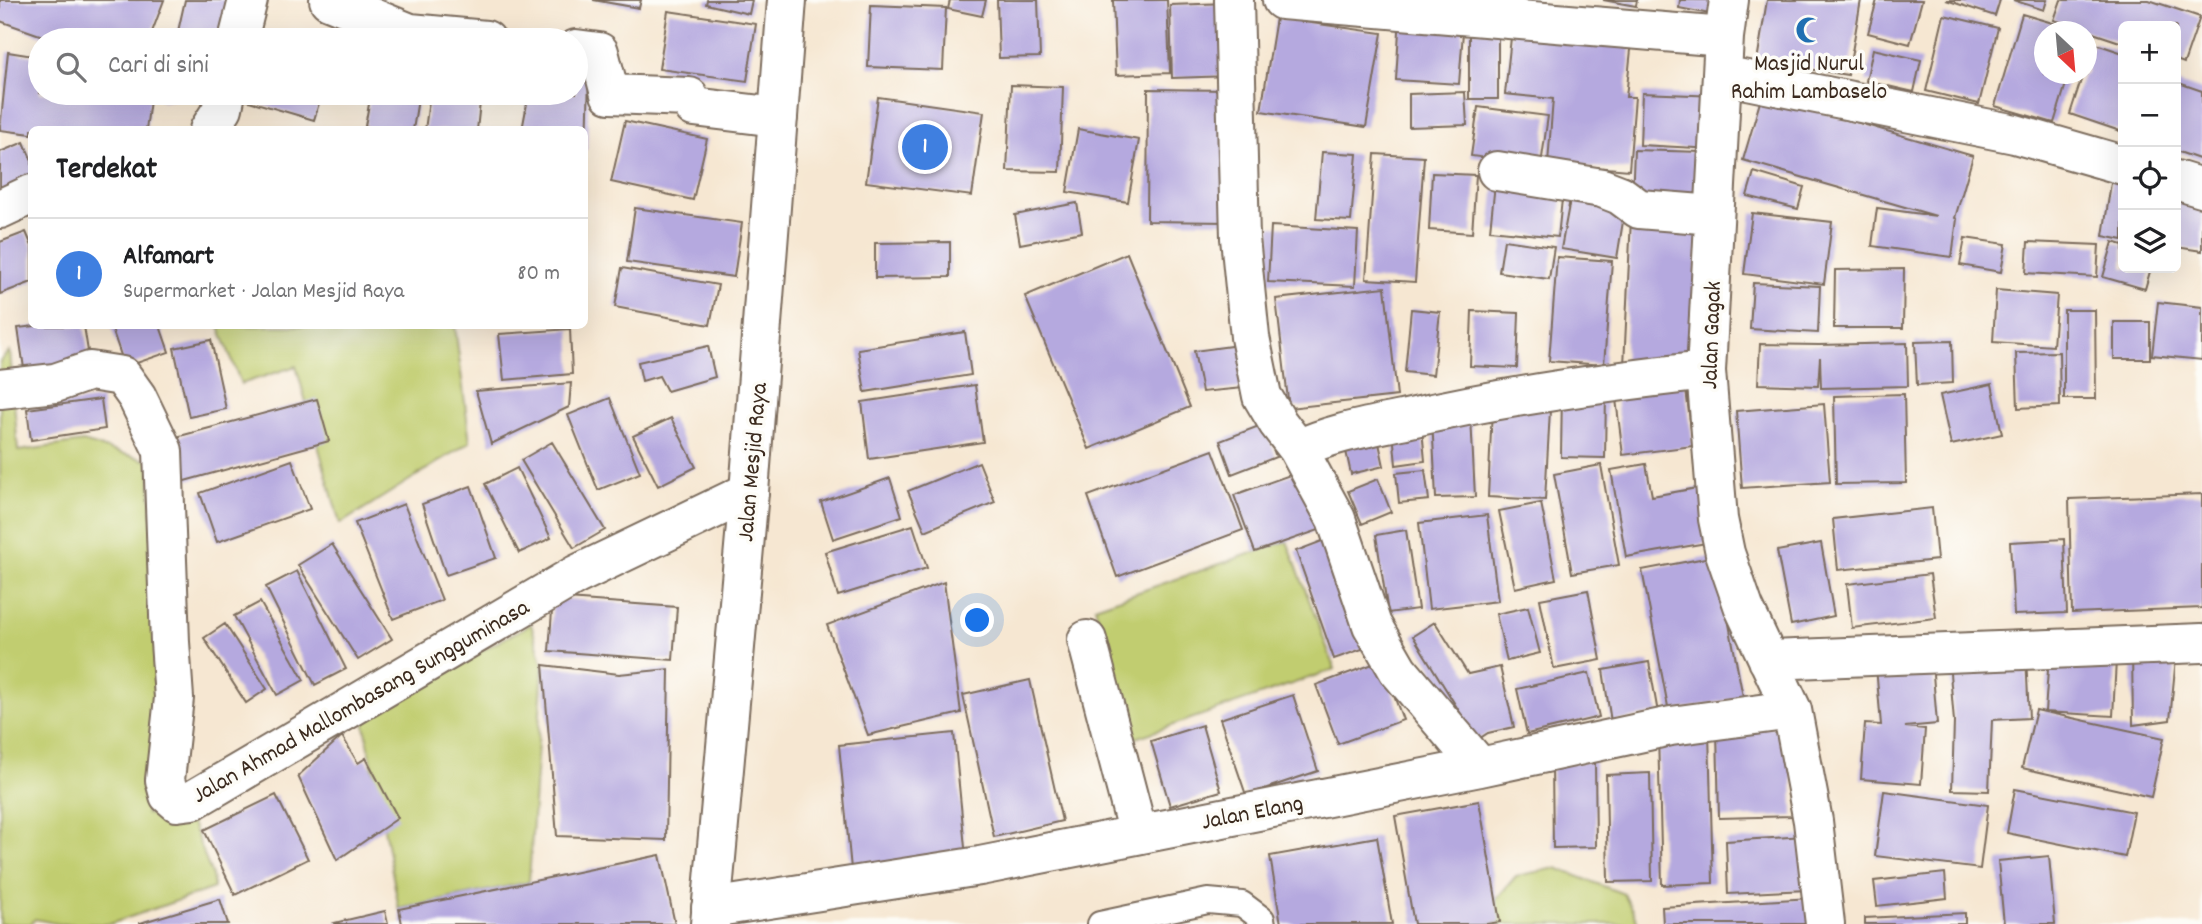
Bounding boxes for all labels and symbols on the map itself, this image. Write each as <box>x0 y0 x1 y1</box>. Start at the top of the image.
mosque icon: Masjid Nurul Rahim Lambaselo <box>1794 15 1824 45</box>
north arrow <box>2034 21 2097 84</box>
place label: Masjid Nurul Rahim Lambaselo <box>1731 48 1887 110</box>
pin: 1 <box>902 121 948 173</box>
street label: Jalan Gagak <box>1694 280 1732 390</box>
street label: Jalan Mesjid Raya <box>730 381 778 543</box>
street label: Jalan Ahmad Mallombasang Sungguminasa <box>187 591 537 813</box>
your location <box>960 603 994 637</box>
street label: Jalan Elang <box>1199 787 1306 840</box>

